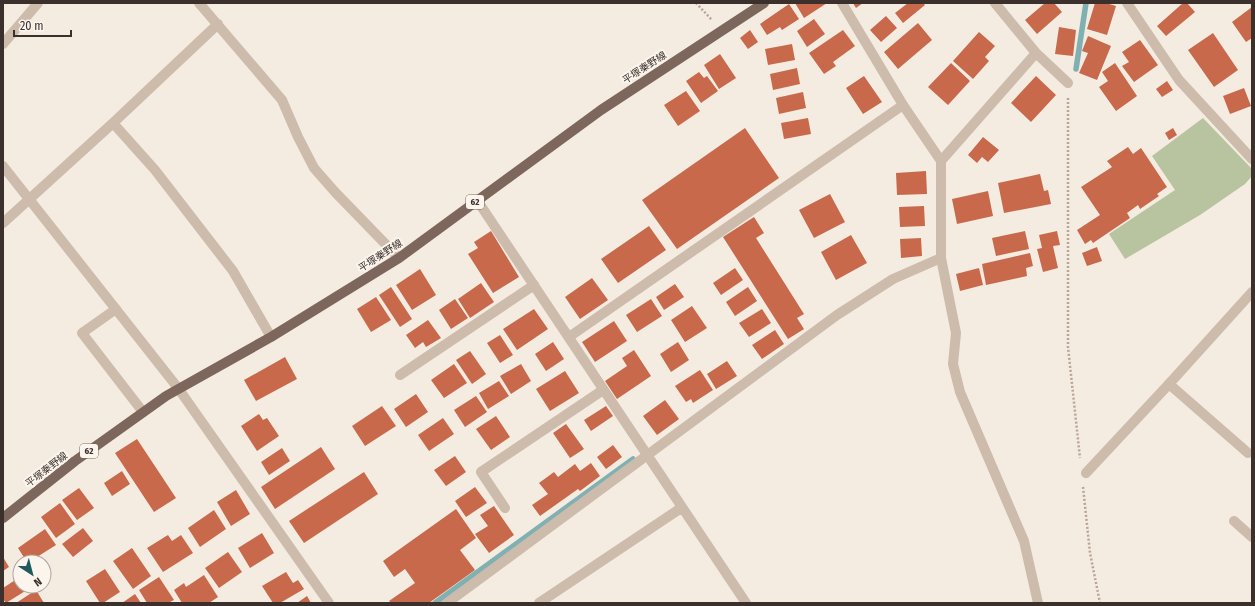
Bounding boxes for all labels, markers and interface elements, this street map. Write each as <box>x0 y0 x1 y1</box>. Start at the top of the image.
scale bar <box>14 12 71 38</box>
text: 20 m <box>20 19 44 33</box>
street label: 平塚秦野線 <box>620 49 669 86</box>
road number: 62 <box>466 195 484 209</box>
street label: 平塚秦野線 <box>356 237 405 274</box>
road number: 62 <box>80 444 98 458</box>
street label: 平塚秦野線 <box>23 450 70 490</box>
north arrow <box>12 554 52 594</box>
text: N <box>31 574 44 589</box>

